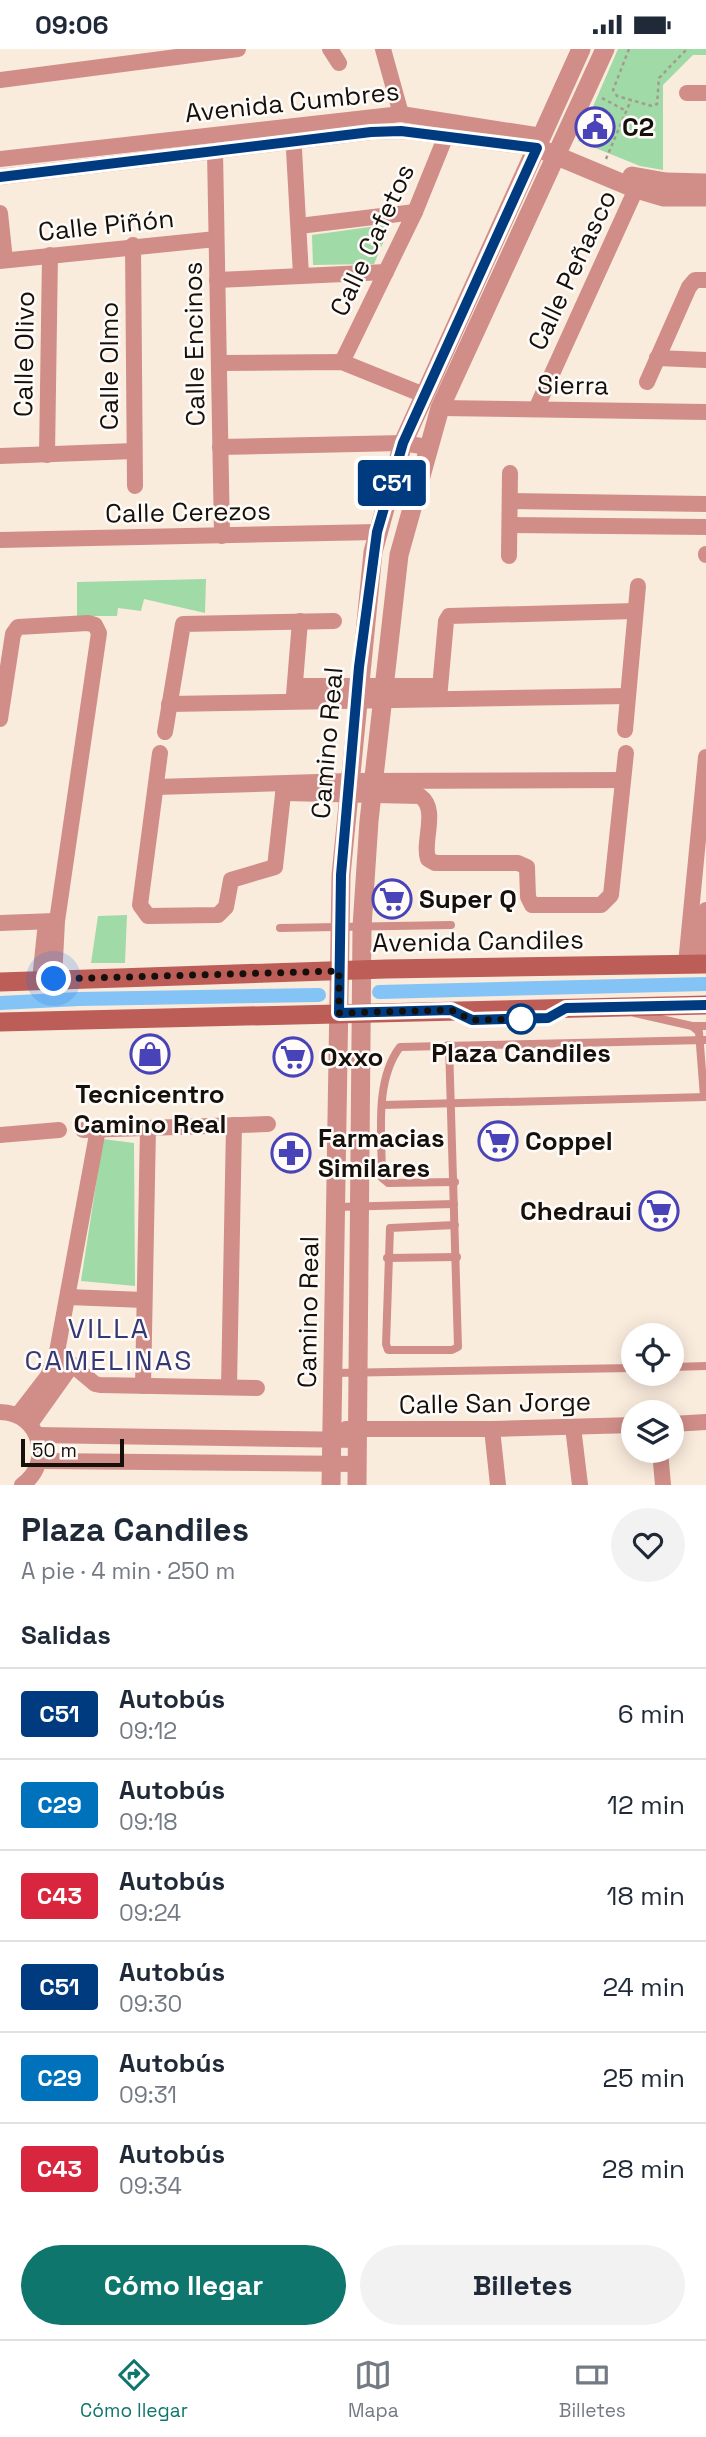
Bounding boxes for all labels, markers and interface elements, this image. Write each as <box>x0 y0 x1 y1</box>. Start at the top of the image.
text: 09:06 <box>35 8 109 42</box>
street label: Avenida Cumbres <box>183 74 401 130</box>
public building icon: C2 <box>574 106 616 148</box>
place label: C2 <box>622 110 654 144</box>
street label: Calle Cafetos <box>322 158 422 322</box>
street label: Calle Peñasco <box>520 184 624 356</box>
street label: Calle Piñón <box>36 201 176 249</box>
street label: Calle Encinos <box>176 261 212 427</box>
street label: Calle Olivo <box>6 291 42 417</box>
street label: Calle Olmo <box>92 302 126 430</box>
street label: Sierra <box>537 367 609 403</box>
line badge: C51 <box>352 460 432 506</box>
text: C51 <box>372 467 412 498</box>
street label: Calle Cerezos <box>105 494 271 530</box>
street label: Camino Real <box>303 666 351 820</box>
supermarket icon: Super Q <box>371 878 413 920</box>
place label: Super Q <box>419 882 517 916</box>
street label: Avenida Candiles <box>372 922 584 960</box>
your location <box>36 961 71 996</box>
marker: Plaza Candiles <box>506 1004 536 1034</box>
shop icon: Tecnicentro Camino Real <box>129 1033 171 1075</box>
supermarket icon: Oxxo <box>272 1036 314 1078</box>
place label: Plaza Candiles <box>431 1036 611 1070</box>
place label: Oxxo <box>320 1040 383 1074</box>
place label: Tecnicentro Camino Real <box>74 1077 226 1141</box>
supermarket icon: Coppel <box>477 1120 519 1162</box>
place label: Farmacias Similares <box>318 1121 445 1185</box>
place label: Coppel <box>525 1124 613 1158</box>
pharmacy icon: Farmacias Similares <box>270 1132 312 1174</box>
supermarket icon: Chedraui <box>638 1190 680 1232</box>
place label: Chedraui <box>520 1194 632 1228</box>
street label: Camino Real <box>290 1236 326 1388</box>
district label: VILLA CAMELINAS <box>25 1310 193 1378</box>
map controls <box>621 1323 684 1463</box>
button: locate <box>621 1323 684 1386</box>
street label: Calle San Jorge <box>399 1384 591 1422</box>
button: layers <box>621 1400 684 1463</box>
scale bar <box>21 1436 124 1468</box>
text: 50 m <box>32 1438 77 1463</box>
button: heart <box>611 1508 685 1582</box>
text: Plaza Candiles <box>21 1509 249 1551</box>
text: A pie · 4 min · 250 m <box>21 1556 235 1586</box>
text: Salidas <box>21 1618 111 1652</box>
text: Autobús <box>119 1682 225 1716</box>
text: 6 min <box>618 1697 685 1731</box>
text: C51 <box>39 1698 80 1729</box>
text: 09:12 <box>119 1716 177 1746</box>
text: Autobús <box>119 1773 225 1807</box>
text: 12 min <box>607 1788 685 1822</box>
text: C29 <box>37 1789 82 1820</box>
text: 09:18 <box>119 1807 178 1837</box>
text: Autobús <box>119 1864 225 1898</box>
text: 18 min <box>607 1879 685 1913</box>
text: C43 <box>37 1880 82 1911</box>
text: 09:24 <box>119 1898 181 1928</box>
text: Autobús <box>119 1955 225 1989</box>
text: 24 min <box>602 1970 685 2004</box>
text: C51 <box>39 1971 80 2002</box>
text: 09:30 <box>119 1989 182 2019</box>
text: Autobús <box>119 2046 225 2080</box>
text: 25 min <box>602 2061 685 2095</box>
text: C29 <box>37 2062 82 2093</box>
text: 09:31 <box>119 2080 177 2110</box>
text: Autobús <box>119 2137 225 2171</box>
text: 28 min <box>602 2152 685 2186</box>
text: C43 <box>37 2153 82 2184</box>
text: 09:34 <box>119 2171 182 2201</box>
button: Cómo llegar <box>21 2245 346 2325</box>
button: Billetes <box>360 2245 685 2325</box>
tab: Cómo llegar <box>80 2356 188 2423</box>
tab: Mapa <box>348 2356 399 2423</box>
tab: Billetes <box>559 2356 626 2423</box>

